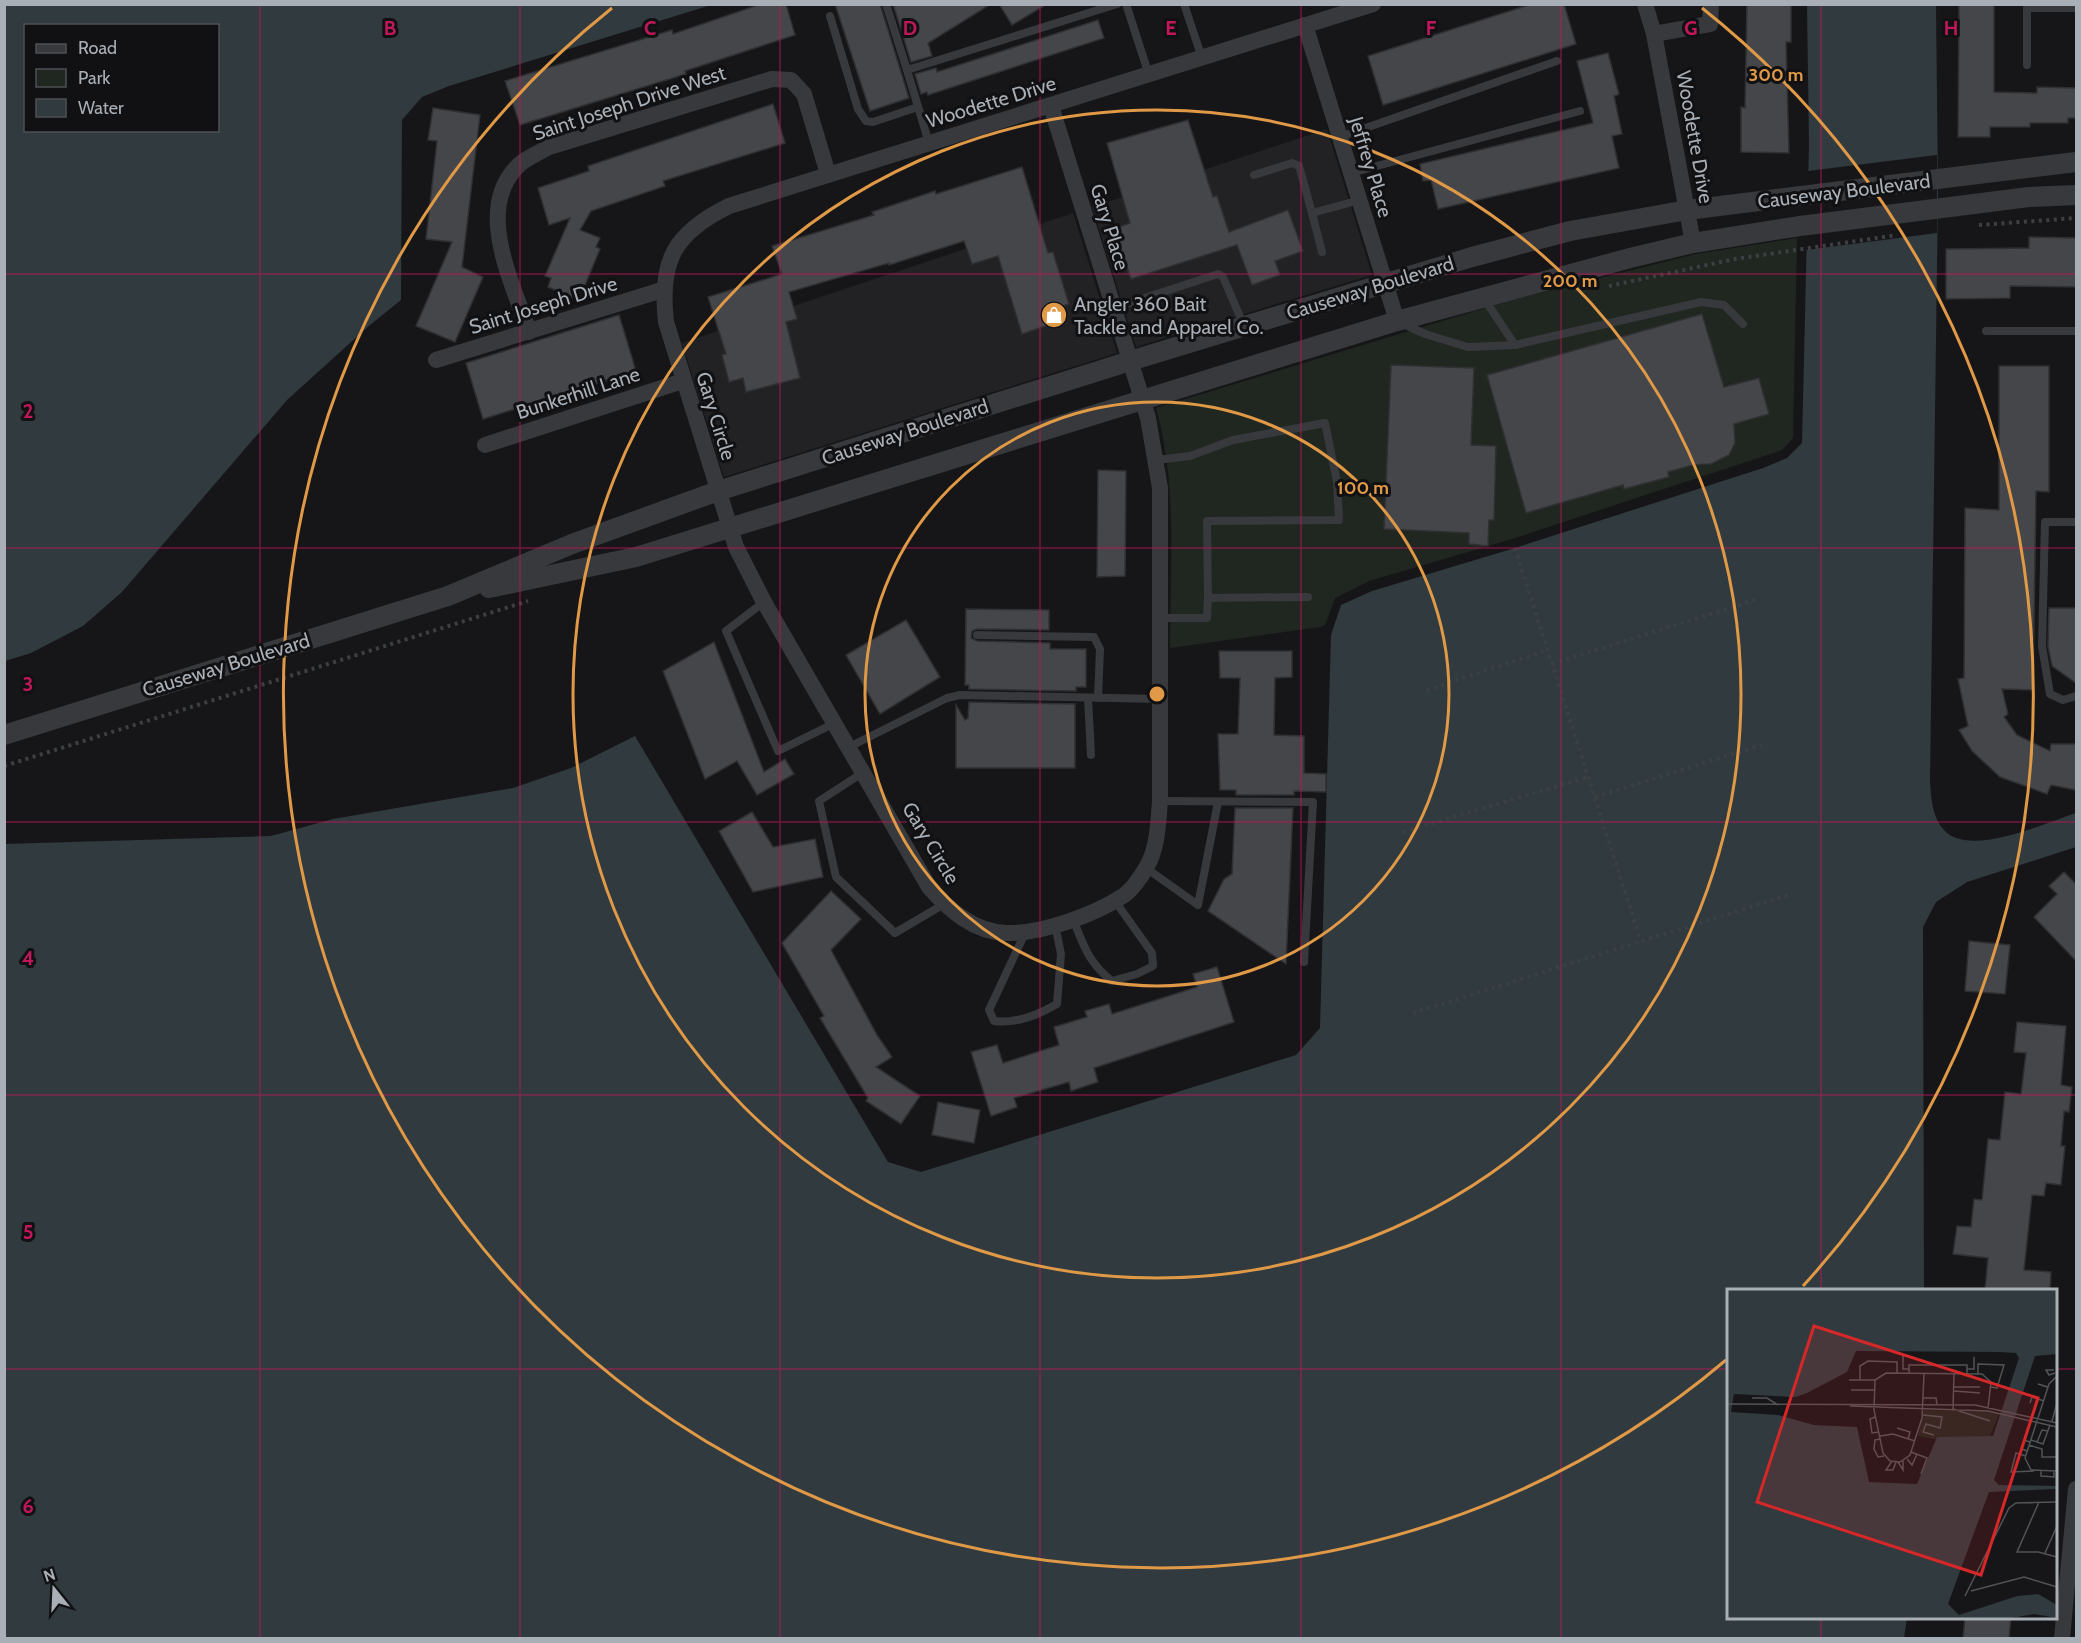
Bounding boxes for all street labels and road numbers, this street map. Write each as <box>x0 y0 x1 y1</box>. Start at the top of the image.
street label: Saint Joseph Drive West <box>530 60 729 146</box>
street label: Woodette Drive <box>1672 69 1718 205</box>
street label: Woodette Drive <box>923 71 1059 133</box>
street label: Jeffrey Place <box>1344 113 1398 220</box>
street label: Causeway Boulevard <box>1756 168 1932 214</box>
street label: Gary Place <box>1086 181 1134 273</box>
street label: Causeway Boulevard <box>1283 251 1457 325</box>
street label: Saint Joseph Drive <box>466 271 620 339</box>
street label: Bunkerhill Lane <box>513 362 643 424</box>
street label: Gary Circle <box>691 369 741 463</box>
street label: Causeway Boulevard <box>819 394 991 470</box>
street label: Causeway Boulevard <box>139 628 313 702</box>
street label: Gary Circle <box>897 798 965 888</box>

